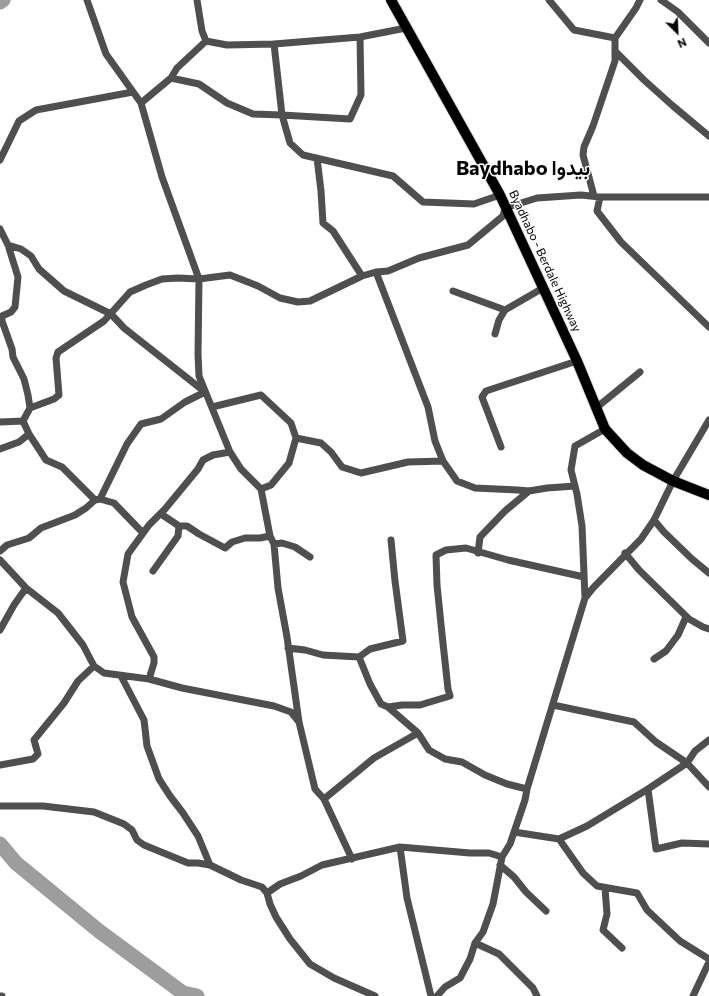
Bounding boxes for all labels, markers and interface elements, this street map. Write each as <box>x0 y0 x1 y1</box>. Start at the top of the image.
north arrow <box>657 12 697 52</box>
text: N <box>676 36 689 51</box>
district label: Baydhabo بيدوا <box>456 156 590 180</box>
street label: Byadhabo - Berdale Highway <box>506 188 584 334</box>

